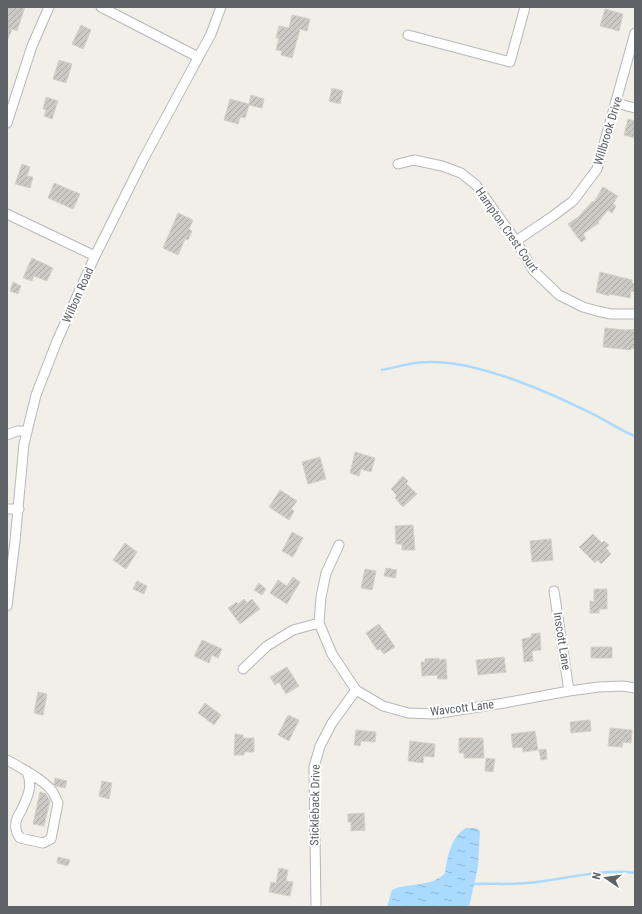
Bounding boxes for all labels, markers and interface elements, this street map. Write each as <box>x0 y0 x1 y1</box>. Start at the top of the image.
street label: Willbrook Drive <box>591 95 625 167</box>
street label: Hampton Crest Court <box>473 185 542 275</box>
street label: Wilbon Road <box>60 265 96 325</box>
street label: Inscott Lane <box>551 611 574 671</box>
street label: Wavcott Lane <box>429 697 495 719</box>
street label: Stickleback Drive <box>307 764 323 846</box>
north arrow <box>586 858 626 898</box>
text: N <box>590 871 604 881</box>

